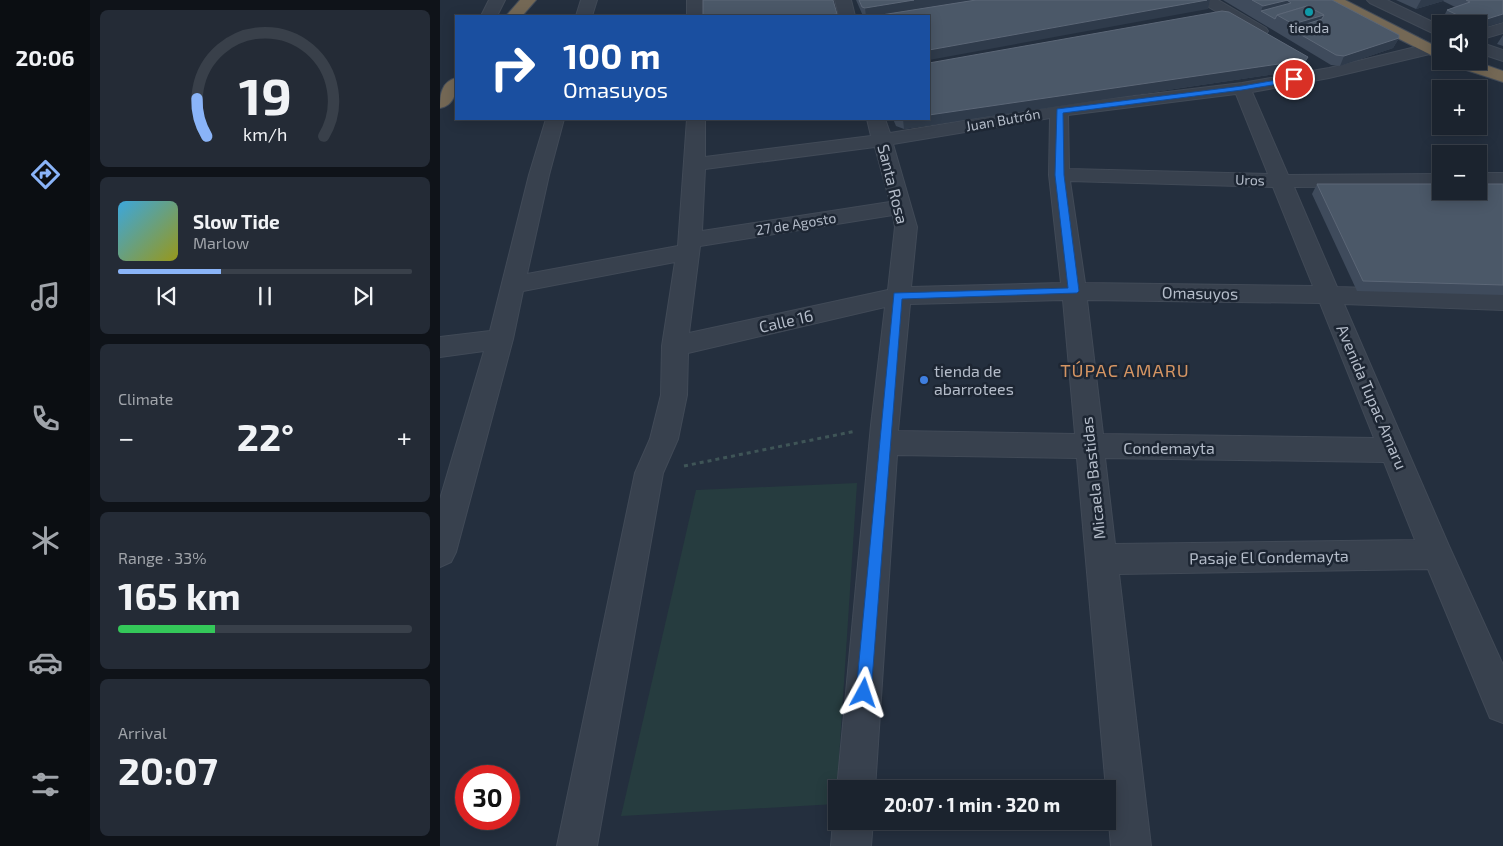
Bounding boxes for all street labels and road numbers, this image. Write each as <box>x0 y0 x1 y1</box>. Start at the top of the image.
street label: Juan Butrón <box>964 105 1041 134</box>
street label: Santa Rosa <box>874 142 913 226</box>
street label: Uros <box>1235 170 1265 189</box>
street label: 27 de Agosto <box>754 209 837 238</box>
street label: Omasuyos <box>1162 282 1238 303</box>
street label: Calle 16 <box>757 305 815 336</box>
street label: Avenida Tupac Amaru <box>1333 322 1412 472</box>
street label: Micaela Bastidas <box>1077 416 1108 540</box>
street label: Condemayta <box>1123 438 1215 457</box>
street label: Pasaje El Condemayta <box>1189 546 1349 568</box>

